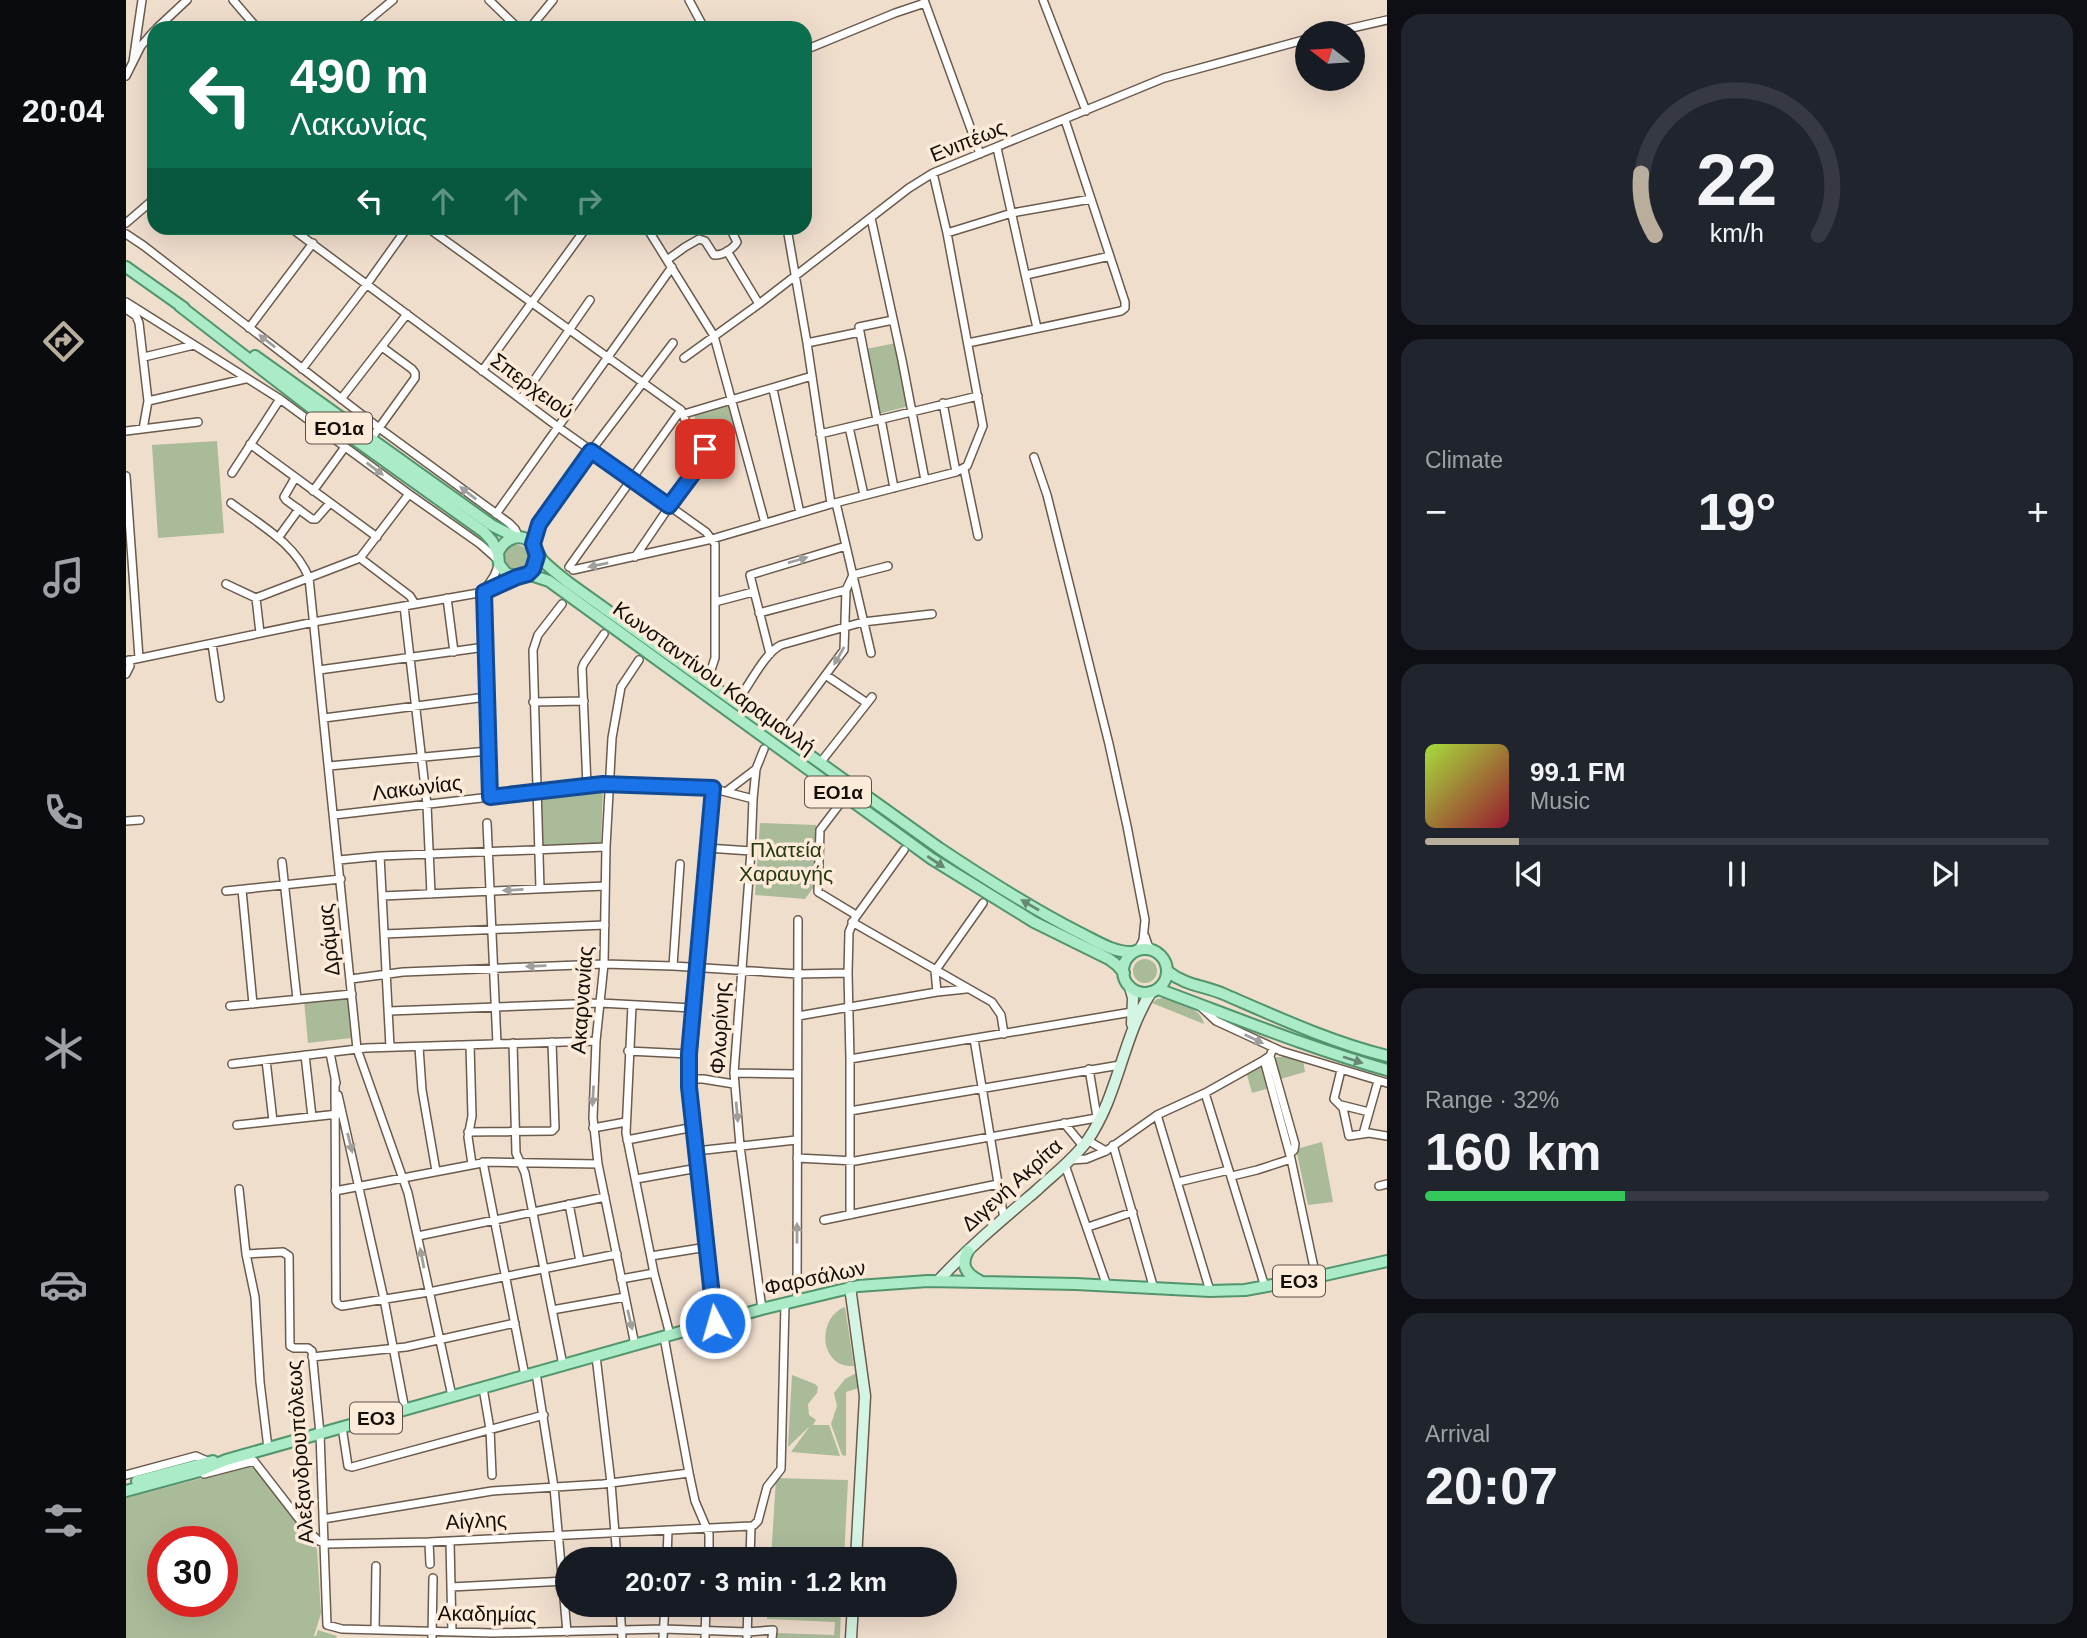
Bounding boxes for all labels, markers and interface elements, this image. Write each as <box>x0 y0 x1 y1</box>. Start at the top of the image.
north arrow <box>1295 21 1365 91</box>
map controls <box>1295 21 1365 91</box>
icon: left <box>175 49 266 140</box>
text: 490 m <box>290 49 429 103</box>
text: 20:04 <box>22 93 104 129</box>
text: Λακωνίας <box>290 106 428 142</box>
street label: Ενιπέως <box>927 115 1009 166</box>
text: 22 <box>1697 140 1777 221</box>
icon: left <box>351 182 389 220</box>
icon: ahead <box>424 182 462 220</box>
icon: ahead <box>497 182 535 220</box>
icon: right <box>570 182 608 220</box>
text: km/h <box>1710 219 1764 247</box>
icon: directions <box>39 317 88 366</box>
one-way arrow <box>258 335 276 349</box>
street label: Σπερχειού <box>487 348 578 423</box>
road number: ΕΟ1α <box>306 412 372 444</box>
pin <box>675 419 735 479</box>
icon: arrive <box>686 430 724 468</box>
text: Climate <box>1425 447 1503 473</box>
one-way arrow <box>366 462 384 476</box>
text: 19° <box>1698 483 1776 541</box>
one-way arrow <box>459 487 477 501</box>
text: − <box>1425 491 1447 533</box>
text: + <box>2027 491 2049 533</box>
icon: music <box>39 553 88 602</box>
one-way arrow <box>787 554 809 565</box>
one-way arrow <box>587 560 609 571</box>
street label: Κωνσταντίνου Καραμανλή <box>609 597 820 758</box>
one-way arrow <box>833 647 845 666</box>
text: 99.1 FM <box>1530 757 1625 787</box>
street label: Λακωνίας <box>371 771 463 804</box>
road number: ΕΟ1α <box>805 776 871 807</box>
icon: phone <box>39 788 88 837</box>
text: Music <box>1530 788 1590 814</box>
park label: Πλατεία Χαραυγής <box>739 838 833 885</box>
one-way arrow <box>927 855 946 868</box>
icon: previous <box>1510 855 1548 893</box>
icon: pause <box>1718 855 1756 893</box>
icon: next <box>1926 855 1964 893</box>
one-way arrow <box>502 885 524 896</box>
one-way arrow <box>1020 899 1039 912</box>
street label: Δράμας <box>313 903 344 977</box>
street label: Ακαρνανίας <box>566 945 597 1055</box>
one-way arrow <box>524 961 546 972</box>
street label: Φλωρίνης <box>706 981 733 1075</box>
icon: climate <box>39 1024 88 1073</box>
one-way arrow <box>1244 1033 1264 1044</box>
one-way arrow <box>1343 1055 1364 1066</box>
one-way arrow <box>588 1086 599 1108</box>
text: Range · 32% <box>1425 1087 1559 1113</box>
one-way arrow <box>732 1101 743 1123</box>
text: 160 km <box>1425 1123 1601 1181</box>
one-way arrow <box>344 1132 355 1154</box>
street label: Διγενή Ακρίτα <box>957 1134 1066 1236</box>
one-way arrow <box>791 1222 803 1244</box>
one-way arrow <box>417 1247 428 1269</box>
street label: Φαρσάλων <box>762 1256 868 1299</box>
icon: car <box>39 1260 88 1309</box>
road number: ΕΟ3 <box>1273 1266 1325 1296</box>
position arrow <box>678 1286 752 1360</box>
one-way arrow <box>625 1309 636 1331</box>
street label: Αλεξανδρουπόλεως <box>282 1359 317 1545</box>
road number: ΕΟ3 <box>350 1402 402 1434</box>
text: Arrival <box>1425 1421 1490 1447</box>
text: 20:07 <box>1425 1457 1558 1515</box>
icon: filters <box>39 1496 88 1545</box>
street label: Αίγλης <box>445 1507 507 1534</box>
speed limit sign: 30 <box>147 1526 238 1617</box>
text: 20:07 · 3 min · 1.2 km <box>625 1567 887 1597</box>
street label: Ακαδημίας <box>437 1601 537 1626</box>

